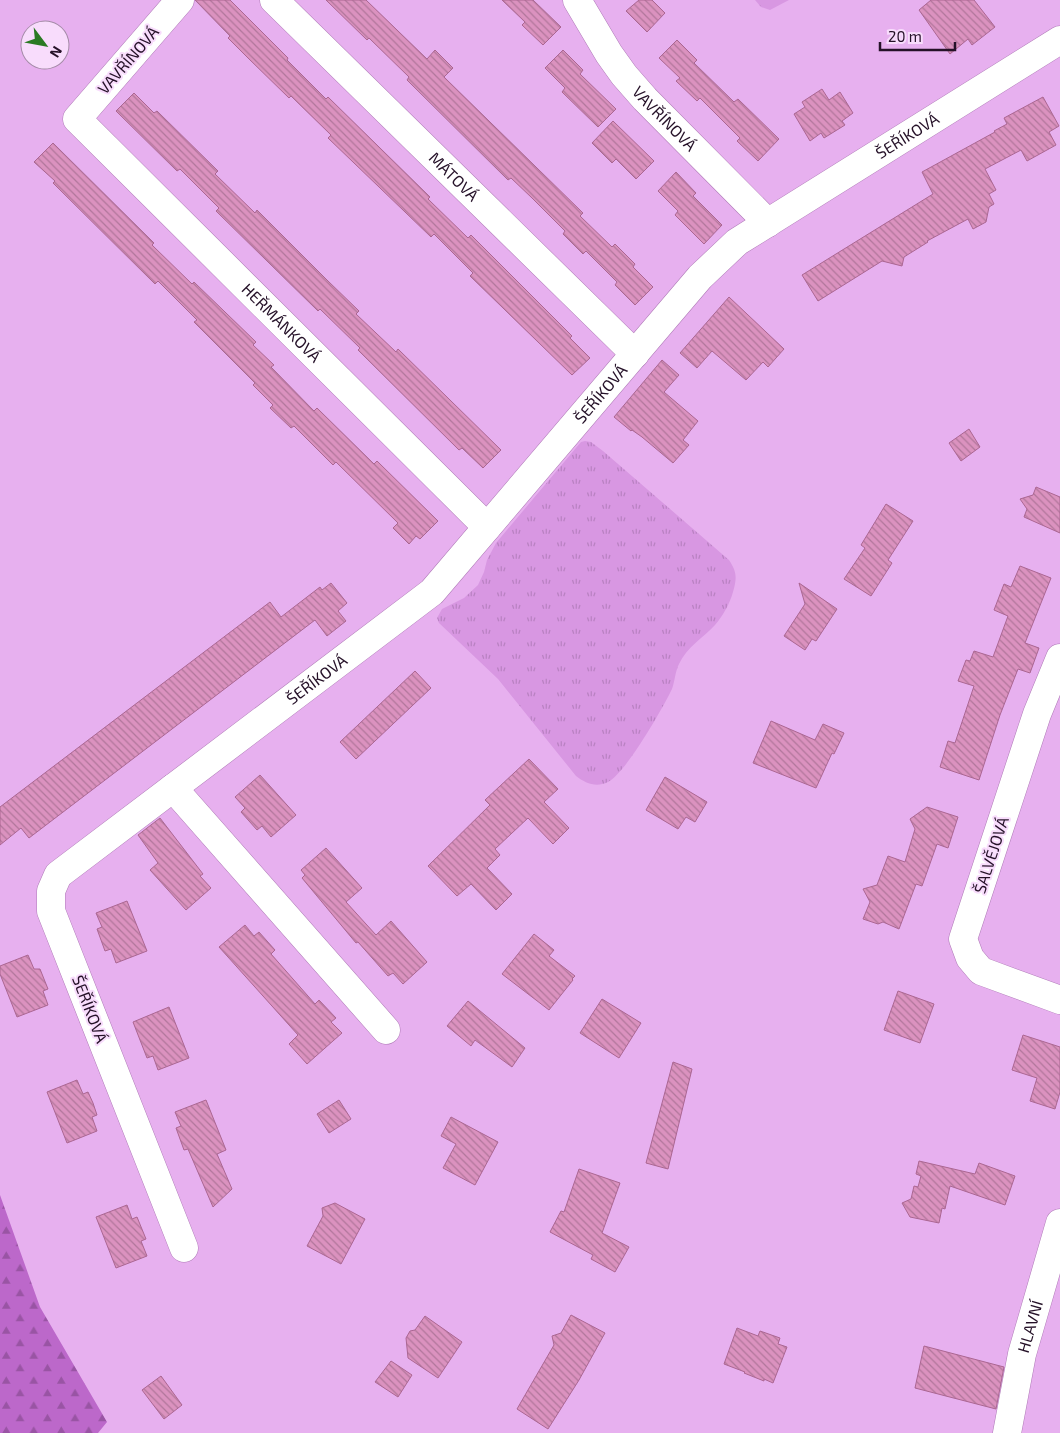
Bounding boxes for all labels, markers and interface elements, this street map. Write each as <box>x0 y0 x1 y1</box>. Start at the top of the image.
north arrow <box>20 20 70 70</box>
scale bar <box>880 20 955 52</box>
street label: VAVŘÍNOVÁ <box>93 22 162 97</box>
text: 20 m <box>888 27 922 45</box>
text: N <box>47 43 66 61</box>
street label: VAVŘÍNOVÁ <box>629 82 701 155</box>
street label: ŠEŘÍKOVÁ <box>872 108 942 162</box>
street label: MÁTOVÁ <box>426 148 483 205</box>
street label: HEŘMÁNKOVÁ <box>238 279 325 366</box>
street label: ŠEŘÍKOVÁ <box>570 360 630 427</box>
street label: ŠEŘÍKOVÁ <box>282 650 350 708</box>
street label: ŠALVĚJOVÁ <box>969 814 1012 896</box>
street label: ŠEŘÍKOVÁ <box>69 972 112 1045</box>
street label: HLAVNÍ <box>1013 1297 1046 1355</box>

